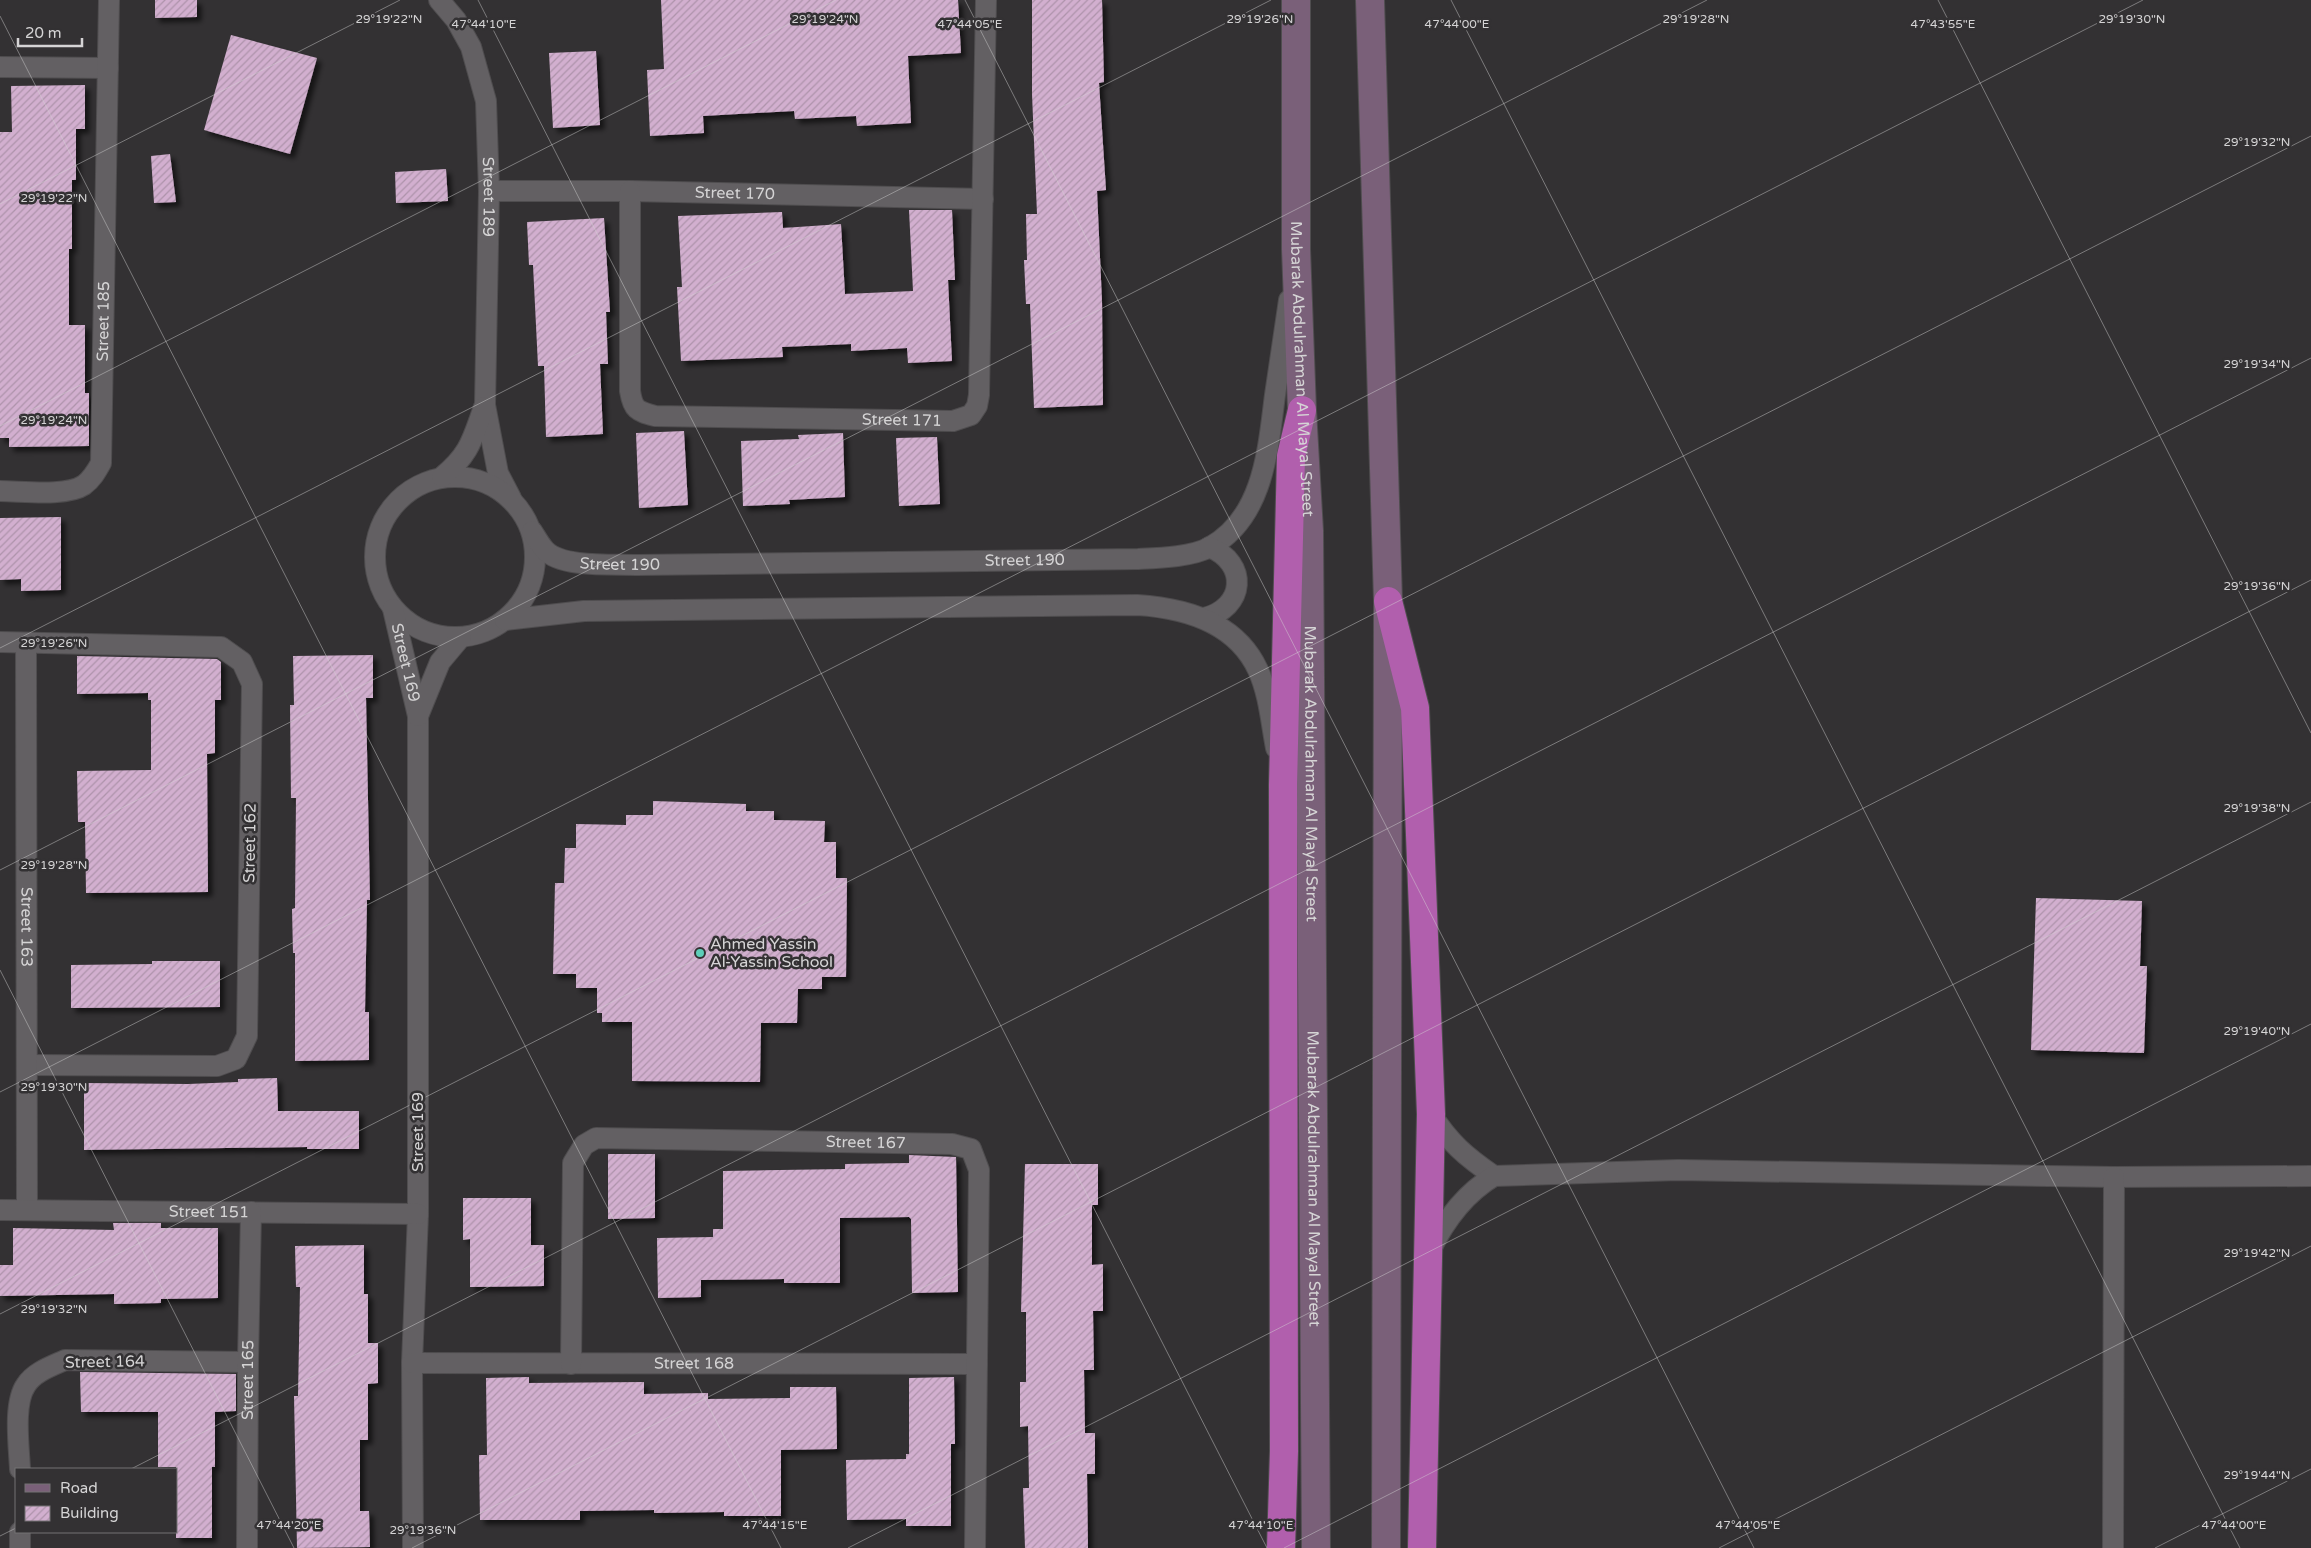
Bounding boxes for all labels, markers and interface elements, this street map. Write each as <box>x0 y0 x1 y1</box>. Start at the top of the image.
text: 29°19'22"N <box>356 12 423 26</box>
text: 29°19'24"N <box>792 12 859 26</box>
text: 29°19'26"N <box>1227 12 1294 26</box>
text: 29°19'28"N <box>1663 12 1730 26</box>
text: 29°19'30"N <box>2099 12 2166 26</box>
scale bar <box>18 15 81 47</box>
text: 47°44'10"E <box>452 17 517 31</box>
text: 47°44'05"E <box>938 17 1003 31</box>
text: 47°44'00"E <box>1425 17 1490 31</box>
text: 47°43'55"E <box>1911 17 1976 31</box>
text: 20 m <box>25 24 62 42</box>
text: 29°19'32"N <box>2224 135 2291 149</box>
street label: Street 189 <box>478 156 499 237</box>
street label: Street 170 <box>695 182 775 204</box>
text: 29°19'22"N <box>21 191 88 205</box>
street label: Mubarak Abdulrahman Al Mayal Street <box>1286 221 1318 517</box>
street label: Street 185 <box>93 281 114 361</box>
text: 29°19'34"N <box>2224 357 2291 371</box>
street label: Street 171 <box>862 409 942 431</box>
text: 29°19'24"N <box>21 413 88 427</box>
street label: Street 190 <box>985 550 1065 571</box>
street label: Street 190 <box>579 553 660 575</box>
text: 29°19'36"N <box>2224 579 2291 593</box>
street label: Street 169 <box>387 621 424 704</box>
street label: Mubarak Abdulrahman Al Mayal Street <box>1300 625 1322 922</box>
text: 29°19'26"N <box>21 636 88 650</box>
text: 29°19'38"N <box>2224 801 2291 815</box>
street label: Street 162 <box>239 803 261 883</box>
text: 29°19'28"N <box>21 858 88 872</box>
street label: Street 163 <box>16 887 37 967</box>
place label: Ahmed Yassin Al-Yassin School <box>710 934 833 972</box>
marker: Ahmed Yassin Al-Yassin School <box>694 947 706 959</box>
text: 29°19'40"N <box>2224 1024 2291 1038</box>
street label: Mubarak Abdulrahman Al Mayal Street <box>1302 1030 1324 1327</box>
text: 29°19'30"N <box>21 1080 88 1094</box>
street label: Street 169 <box>408 1092 428 1172</box>
street label: Street 167 <box>826 1132 906 1153</box>
street label: Street 151 <box>169 1202 249 1222</box>
text: 29°19'42"N <box>2224 1246 2291 1260</box>
text: 29°19'32"N <box>21 1302 88 1316</box>
street label: Street 165 <box>238 1340 258 1420</box>
street label: Street 164 <box>65 1351 145 1373</box>
street label: Street 168 <box>654 1353 734 1374</box>
legend <box>15 1468 178 1533</box>
text: 29°19'44"N <box>2224 1468 2291 1482</box>
text: Road <box>60 1479 98 1497</box>
text: Building <box>60 1504 119 1522</box>
text: 47°44'20"E <box>257 1518 322 1532</box>
text: 47°44'15"E <box>743 1518 808 1532</box>
text: 47°44'10"E <box>1229 1518 1294 1532</box>
text: 47°44'05"E <box>1716 1518 1781 1532</box>
text: 47°44'00"E <box>2202 1518 2267 1532</box>
text: 29°19'36"N <box>390 1523 457 1537</box>

